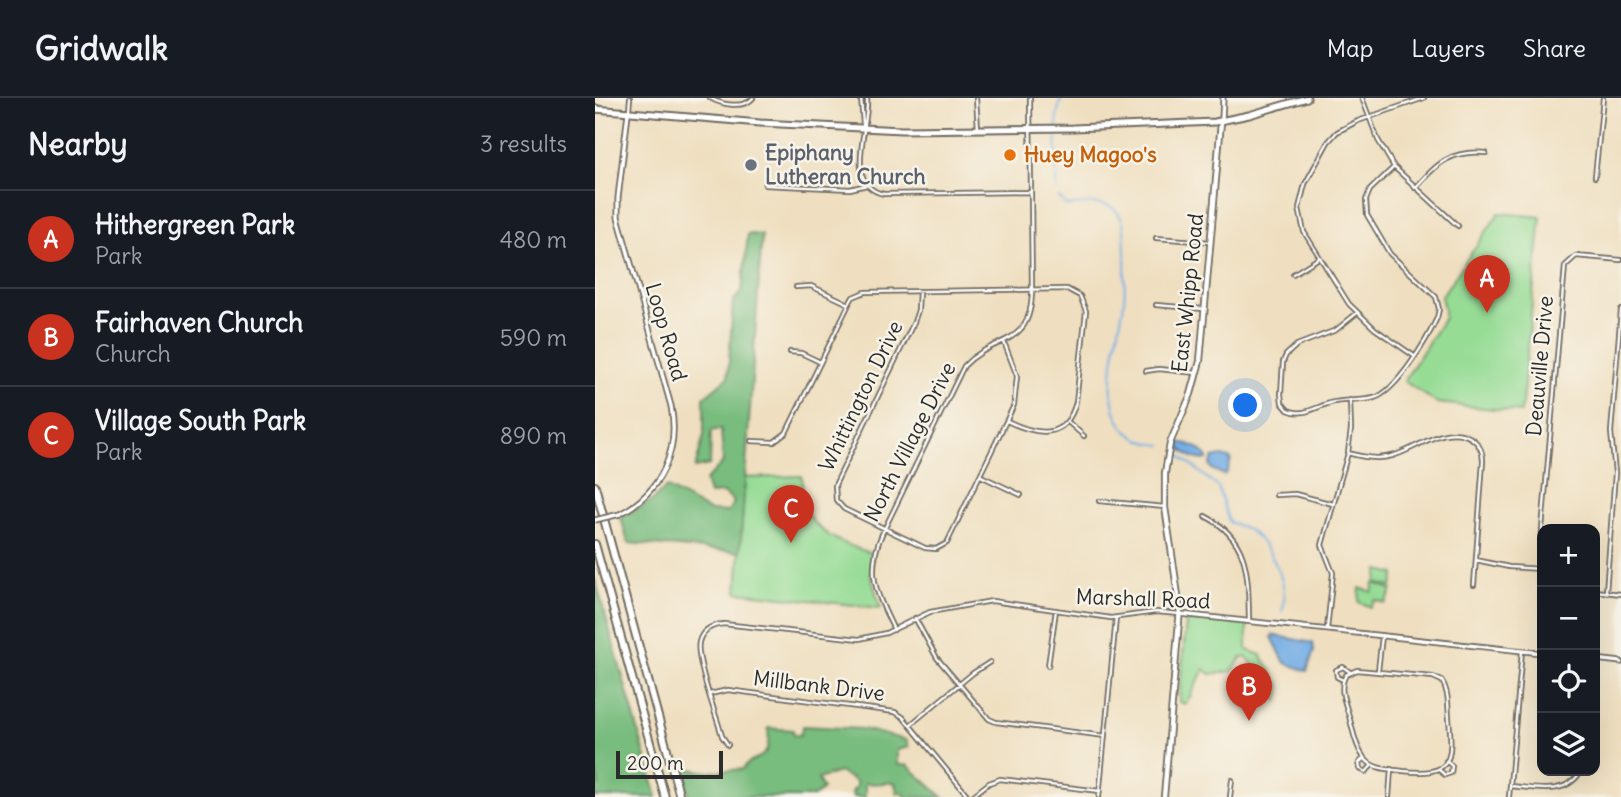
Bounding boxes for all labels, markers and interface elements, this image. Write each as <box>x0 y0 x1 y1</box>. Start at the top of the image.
text: Gridwalk <box>35 27 168 69</box>
text: Map <box>1327 33 1373 63</box>
text: Layers <box>1411 33 1485 63</box>
text: Share <box>1523 33 1586 63</box>
text: Nearby <box>28 125 128 163</box>
text: 3 results <box>480 129 567 158</box>
place label: Epiphany Lutheran Church <box>765 139 926 190</box>
place label: Huey Magoo's <box>1024 141 1157 168</box>
marker: Huey Magoo's <box>1002 147 1018 163</box>
marker: Epiphany Lutheran Church <box>743 157 759 173</box>
text: Hithergreen Park <box>95 208 295 241</box>
street label: East Whipp Road <box>1166 212 1209 374</box>
text: A <box>44 225 58 254</box>
text: 480 m <box>500 225 567 254</box>
text: Park <box>95 241 143 270</box>
pin: A <box>1464 255 1510 313</box>
street label: Loop Road <box>640 280 693 384</box>
street label: Deauville Drive <box>1520 295 1559 437</box>
text: Fairhaven Church <box>95 306 303 339</box>
street label: Whittington Drive <box>812 316 909 476</box>
text: B <box>43 323 59 352</box>
text: 590 m <box>500 323 567 352</box>
text: Church <box>95 339 171 368</box>
street label: North Village Drive <box>858 357 961 526</box>
your location <box>1228 388 1262 422</box>
text: Village South Park <box>95 404 306 437</box>
text: C <box>43 421 59 450</box>
text: 890 m <box>500 421 567 450</box>
text: Park <box>95 437 143 466</box>
pin: C <box>768 485 814 543</box>
map controls <box>1537 524 1600 776</box>
button: + <box>1537 524 1600 587</box>
street label: Marshall Road <box>1075 583 1211 614</box>
button: − <box>1537 587 1600 650</box>
button: locate <box>1537 650 1600 713</box>
pin: B <box>1226 663 1272 721</box>
street label: Millbank Drive <box>752 664 886 707</box>
button: layers <box>1537 713 1600 776</box>
scale bar <box>616 748 723 780</box>
text: 200 m <box>627 751 684 775</box>

